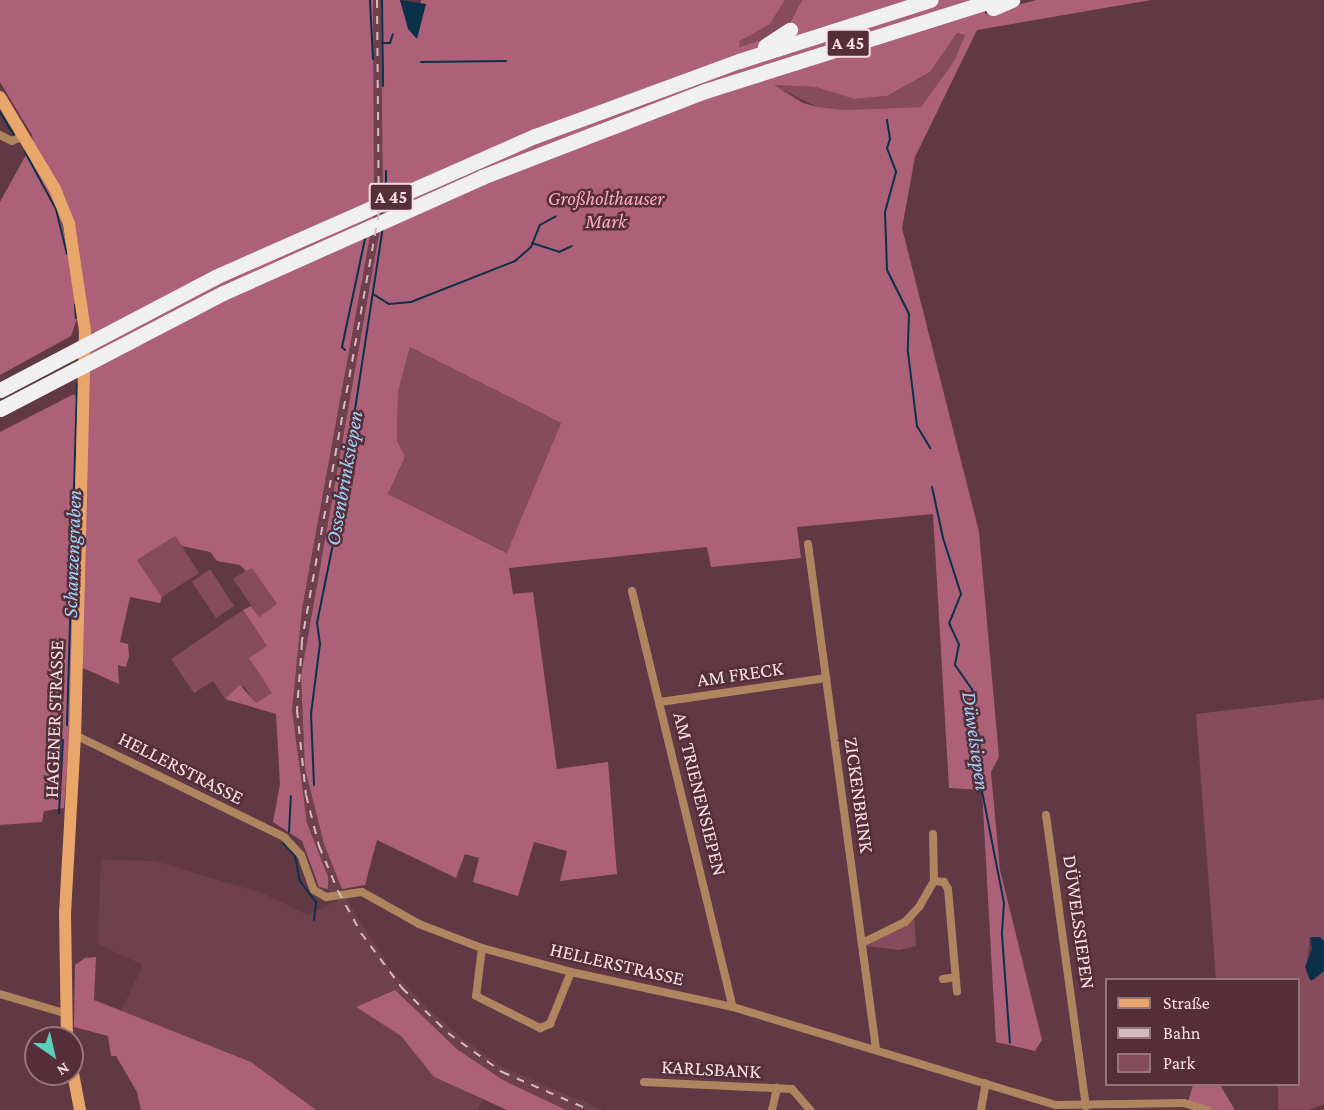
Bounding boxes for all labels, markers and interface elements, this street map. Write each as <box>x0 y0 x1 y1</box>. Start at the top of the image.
road number: A 45 <box>826 28 870 58</box>
road number: A 45 <box>368 182 414 212</box>
park label: Großholthauser Mark <box>548 187 664 234</box>
water label: Ossenbrinksiepen <box>320 409 368 547</box>
water label: Schanzengraben <box>57 489 87 619</box>
street label: HAGENER STRASSE <box>39 640 69 798</box>
street label: AM FRECK <box>695 656 785 692</box>
water label: Düwelsiepen <box>957 690 995 792</box>
street label: AM TRIENENSIEPEN <box>668 710 732 878</box>
street label: HELLERSTRASSE <box>114 726 248 810</box>
street label: ZICKENBRINK <box>839 736 879 854</box>
street label: DÜWELSSIEPEN <box>1058 853 1100 991</box>
street label: HELLERSTRASSE <box>547 937 687 991</box>
legend <box>1105 978 1300 1086</box>
text: Straße <box>1163 993 1210 1013</box>
text: Bahn <box>1163 1023 1201 1043</box>
north arrow <box>24 1026 84 1086</box>
text: Park <box>1163 1053 1195 1073</box>
street label: KARLSBANK <box>661 1054 761 1084</box>
text: N <box>54 1060 73 1080</box>

